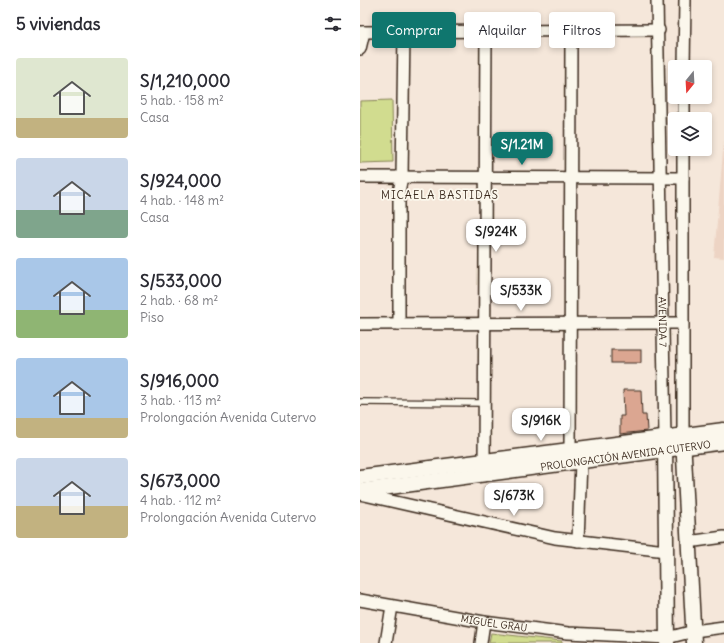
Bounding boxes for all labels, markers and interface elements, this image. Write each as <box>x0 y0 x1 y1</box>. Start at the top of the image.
chip: Comprar <box>372 12 456 48</box>
chip: Alquilar <box>464 12 541 48</box>
chip: Filtros <box>549 12 615 48</box>
text: 5 viviendas <box>16 13 100 35</box>
icon: filters <box>322 13 344 35</box>
north arrow <box>668 60 712 104</box>
map controls <box>668 60 712 156</box>
text: S/1,210,000 <box>140 70 230 92</box>
icon: home <box>48 74 96 122</box>
text: 5 hab. · 158 m² <box>140 92 224 109</box>
text: Casa <box>140 109 169 126</box>
button: layers <box>668 112 712 156</box>
pin: S/1.21M <box>485 132 559 166</box>
text: S/1.21M <box>501 136 543 153</box>
text: S/924,000 <box>140 170 221 192</box>
icon: home <box>48 174 96 222</box>
district label: MICAELA BASTIDAS <box>381 188 499 202</box>
text: 4 hab. · 148 m² <box>140 192 224 209</box>
text: Casa <box>140 209 169 226</box>
pin: S/924K <box>463 219 529 253</box>
text: S/924K <box>475 223 517 240</box>
text: S/533,000 <box>140 270 222 292</box>
icon: home <box>48 274 96 322</box>
pin: S/533K <box>488 278 554 312</box>
text: S/533K <box>500 282 542 299</box>
text: 2 hab. · 68 m² <box>140 292 218 309</box>
street label: AVENIDA 7 <box>656 297 670 347</box>
text: Piso <box>140 309 164 326</box>
text: S/916,000 <box>140 370 219 392</box>
icon: home <box>48 374 96 422</box>
text: 3 hab. · 113 m² <box>140 392 221 409</box>
pin: S/916K <box>508 408 574 442</box>
text: Prolongación Avenida Cutervo <box>140 409 316 426</box>
text: S/916K <box>521 412 561 429</box>
street label: PROLONGACIÓN AVENIDA CUTERVO <box>540 437 712 473</box>
text: S/673,000 <box>140 470 221 492</box>
icon: home <box>48 474 96 522</box>
pin: S/673K <box>481 483 547 517</box>
text: S/673K <box>493 487 535 504</box>
text: 4 hab. · 112 m² <box>140 492 221 509</box>
text: Prolongación Avenida Cutervo <box>140 509 316 526</box>
street label: MIGUEL GRAU <box>460 612 528 634</box>

